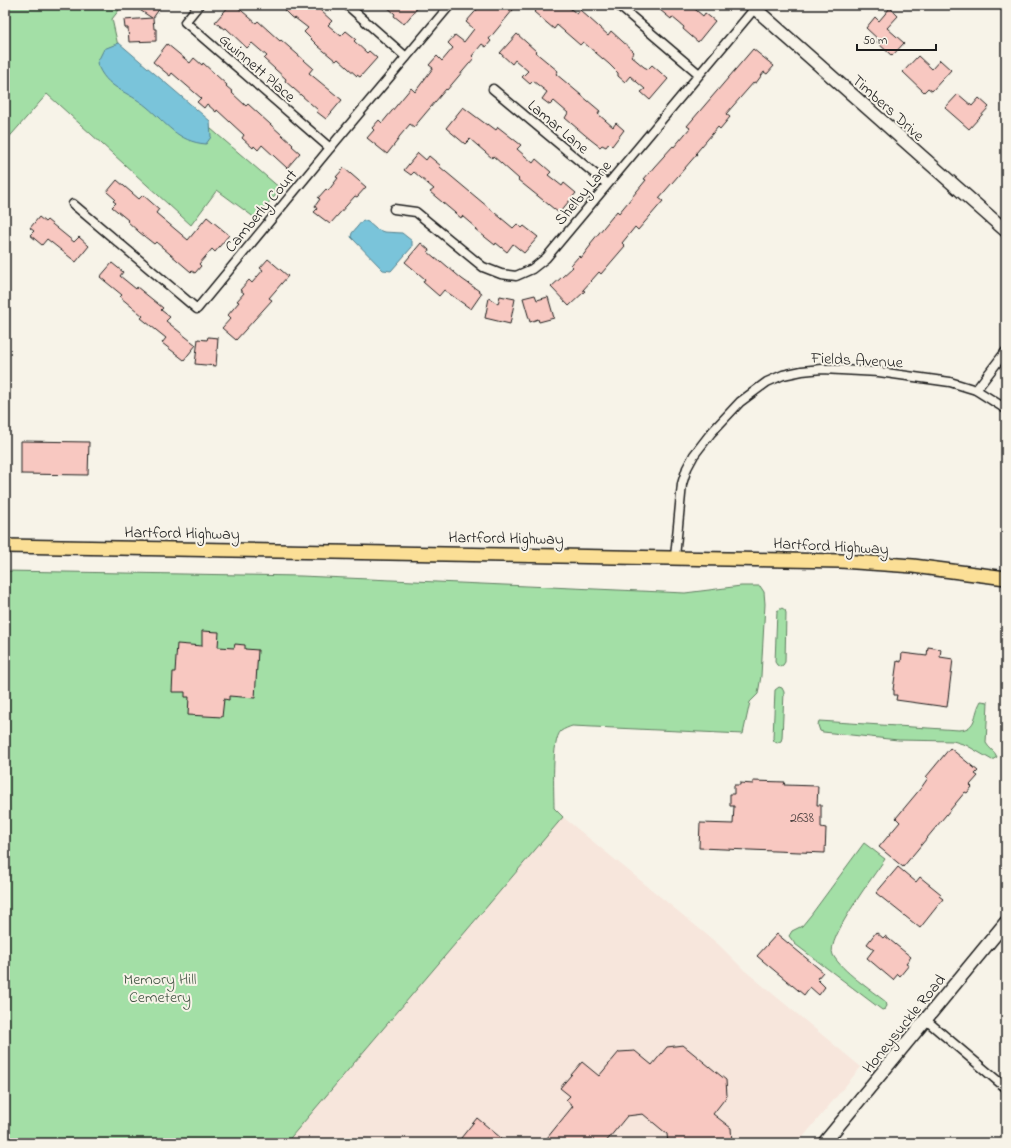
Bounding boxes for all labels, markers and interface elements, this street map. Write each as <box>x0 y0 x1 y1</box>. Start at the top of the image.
scale bar <box>857 26 936 52</box>
street label: Gwinnett Place <box>213 28 301 109</box>
text: 50 m <box>863 32 887 50</box>
street label: Timbers Drive <box>846 69 930 148</box>
street label: Lamar Lane <box>522 94 594 161</box>
street label: Shelby Lane <box>549 155 619 231</box>
street label: Camberly Court <box>219 164 304 258</box>
street label: Fields Avenue <box>809 347 904 375</box>
street label: Hartford Highway <box>124 521 240 547</box>
street label: Hartford Highway <box>448 526 564 552</box>
street label: Hartford Highway <box>773 532 889 562</box>
house number: 2638 <box>790 808 814 829</box>
park label: Memory Hill Cemetery <box>123 968 197 1010</box>
street label: Honeysuckle Road <box>857 969 952 1079</box>

